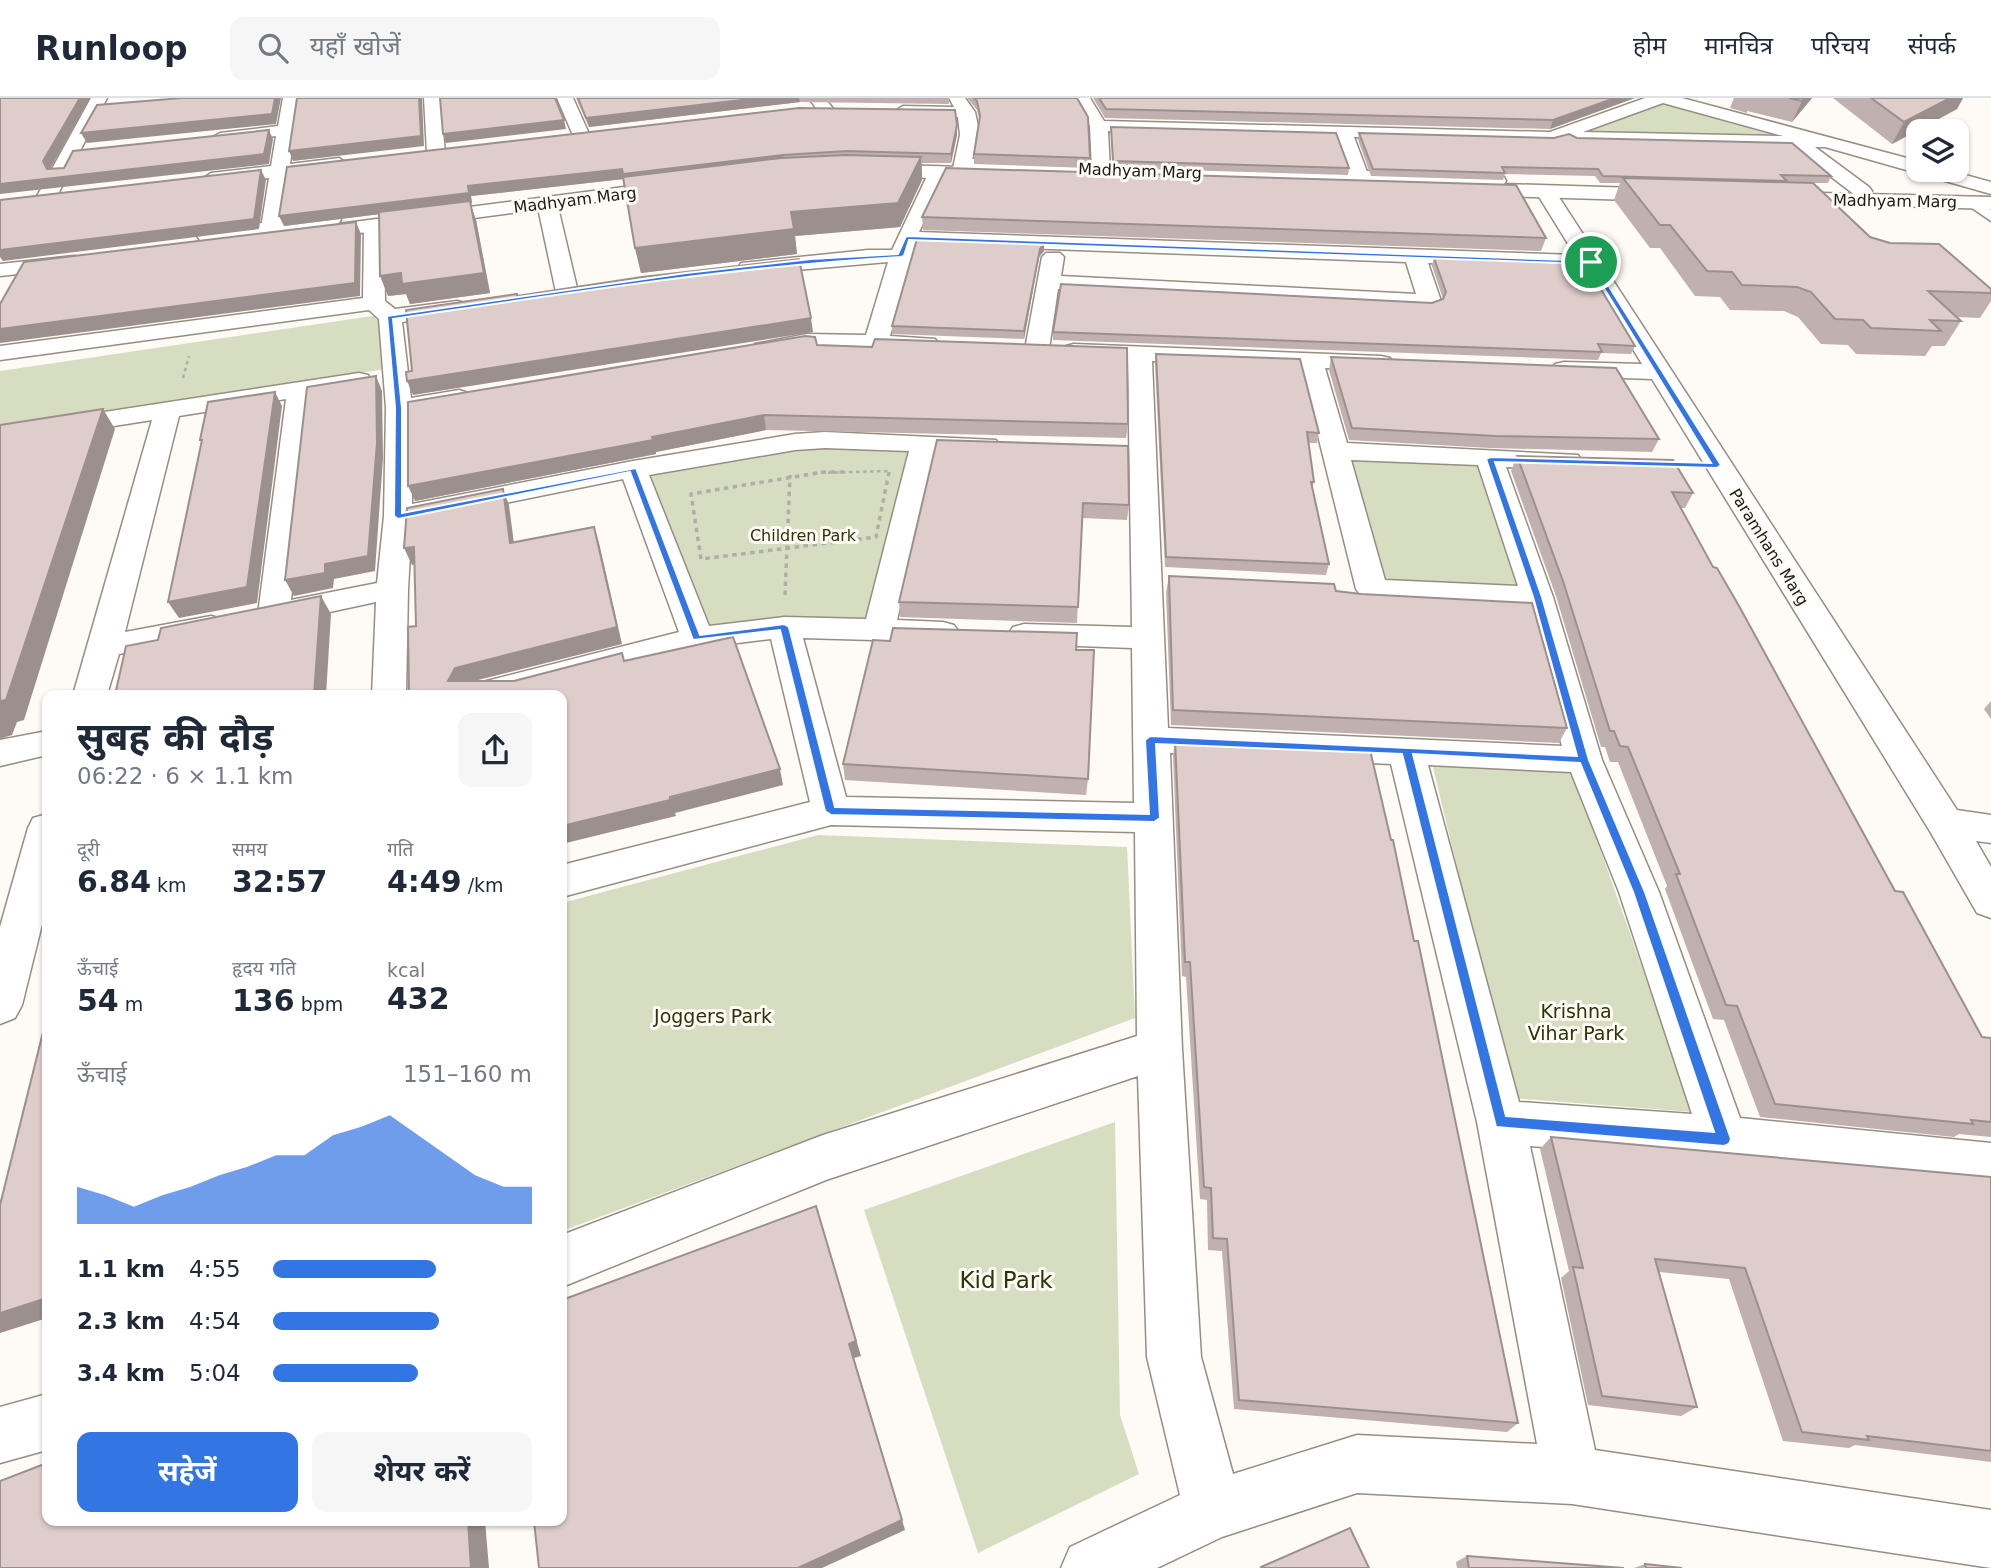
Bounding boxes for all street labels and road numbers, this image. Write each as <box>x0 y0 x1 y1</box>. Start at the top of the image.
street label: Madhyam Marg <box>1078 159 1202 183</box>
street label: Madhyam Marg <box>512 183 638 217</box>
street label: Madhyam Marg <box>1833 190 1957 212</box>
street label: Paramhans Marg <box>1725 485 1813 609</box>

